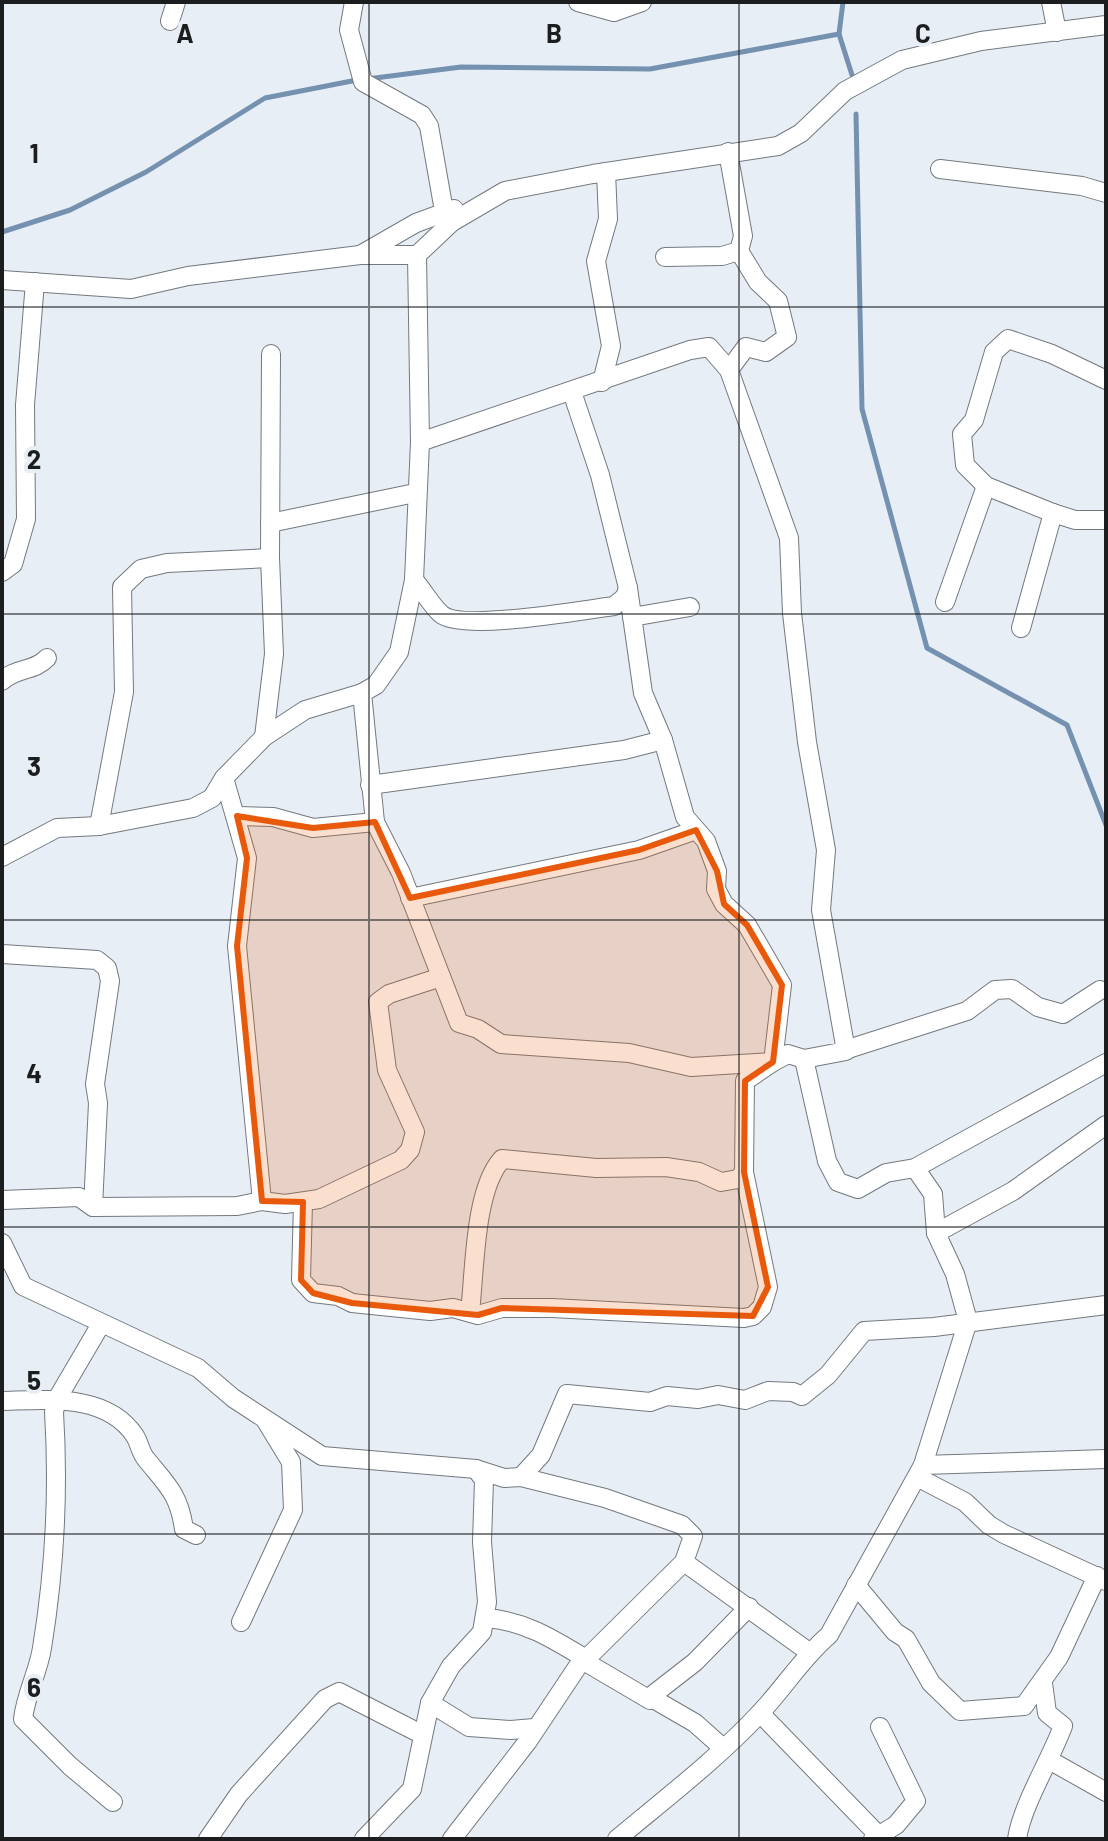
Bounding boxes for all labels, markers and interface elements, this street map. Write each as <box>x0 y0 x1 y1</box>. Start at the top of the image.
text: A <box>176 17 194 48</box>
text: B <box>546 17 562 48</box>
text: C <box>915 17 931 48</box>
text: 1 <box>29 137 39 168</box>
text: 2 <box>27 443 41 474</box>
text: 3 <box>27 750 41 781</box>
text: 4 <box>26 1057 42 1088</box>
text: 5 <box>27 1364 41 1395</box>
text: 6 <box>27 1671 41 1702</box>

